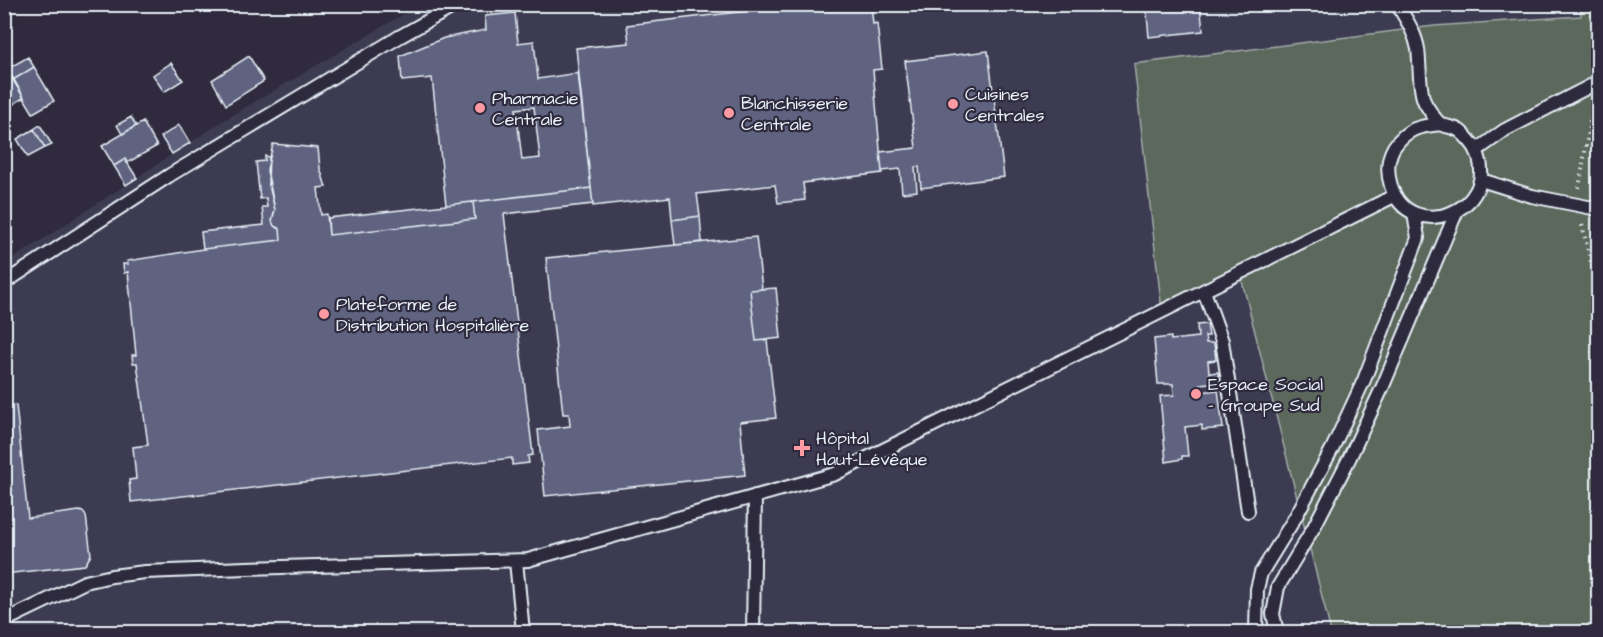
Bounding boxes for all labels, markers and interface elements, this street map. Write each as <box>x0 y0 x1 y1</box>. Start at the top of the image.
place label: Cuisines Centrales <box>965 82 1044 128</box>
place label: Pharmacie Centrale <box>492 86 579 132</box>
place label: Blanchisserie Centrale <box>741 91 848 137</box>
marker: Cuisines Centrales <box>946 97 960 111</box>
marker: Pharmacie Centrale <box>473 101 487 115</box>
marker: Blanchisserie Centrale <box>722 106 736 120</box>
place label: Plateforme de Distribution Hospitalière <box>336 292 529 338</box>
marker: Plateforme de Distribution Hospitalière <box>317 307 331 321</box>
place label: Espace Social - Groupe Sud <box>1208 372 1323 418</box>
marker: Espace Social - Groupe Sud <box>1189 387 1203 401</box>
place label: Hôpital Haut-Lévêque <box>816 426 928 472</box>
marker: Hôpital Haut-Lévêque <box>793 439 811 457</box>

